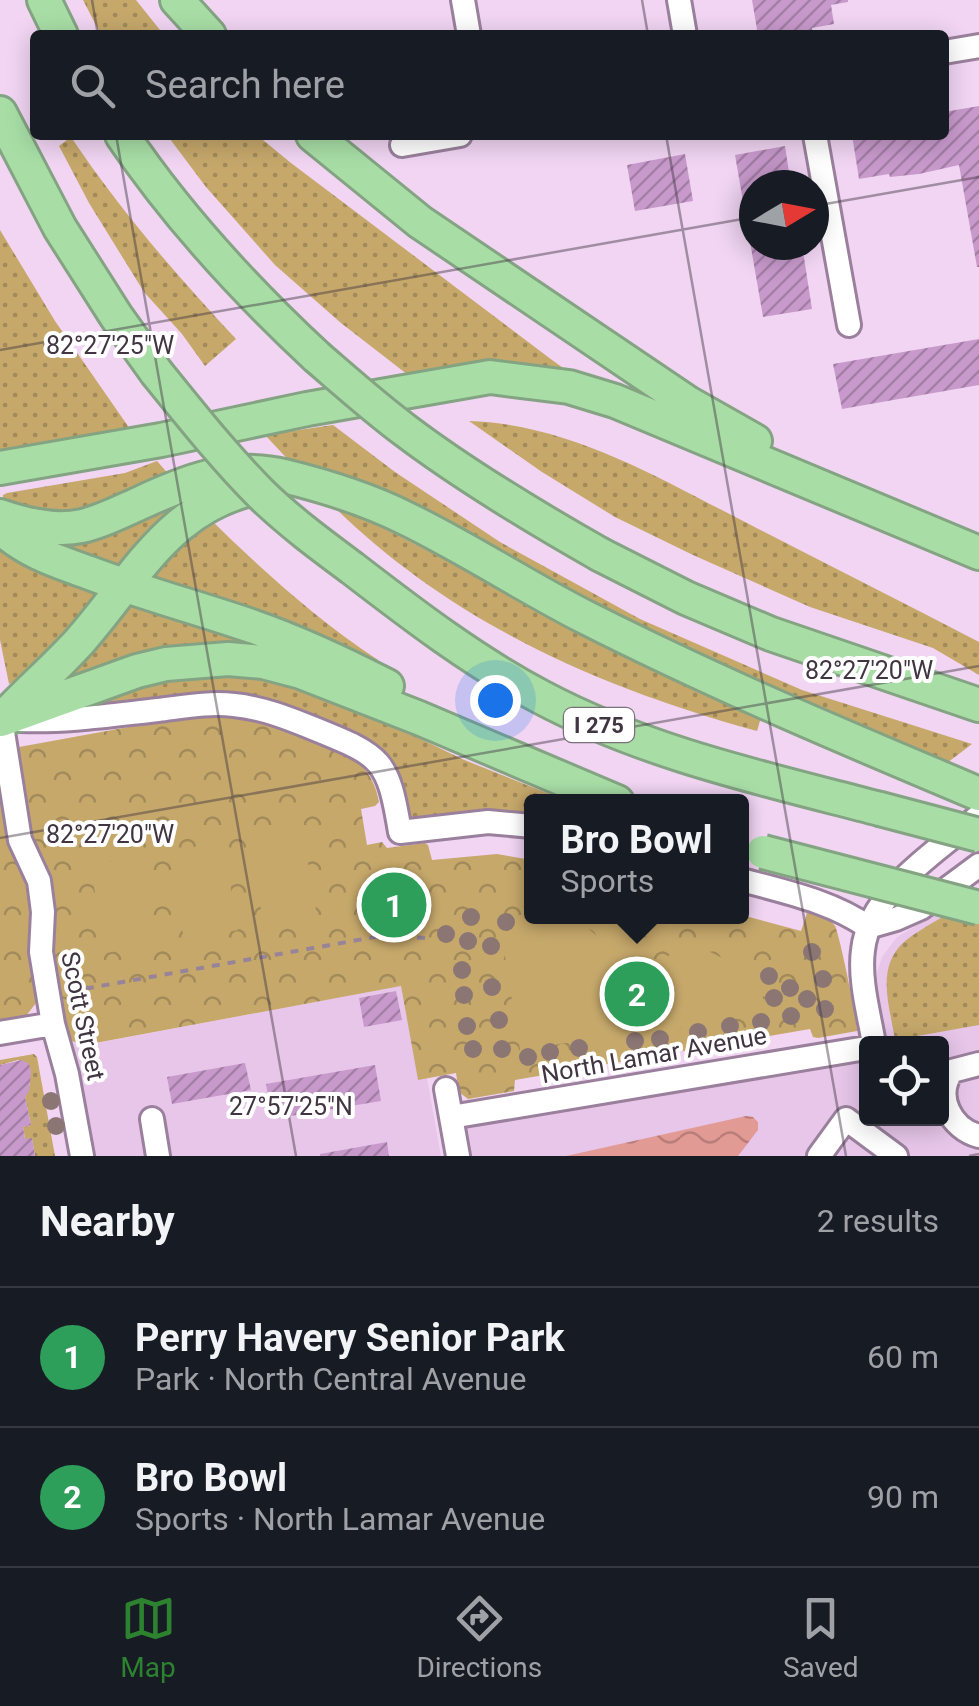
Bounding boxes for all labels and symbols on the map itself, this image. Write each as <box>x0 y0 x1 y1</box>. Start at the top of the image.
north arrow <box>739 170 829 260</box>
text: 82°27'25"W <box>46 331 174 360</box>
text: 82°27'20"W <box>805 656 933 685</box>
your location <box>470 675 521 726</box>
road number: I 275 <box>564 708 634 742</box>
text: 82°27'20"W <box>46 820 174 849</box>
pin: 1 <box>362 868 426 942</box>
street label: Scott Street <box>55 949 111 1083</box>
pin: 2 <box>604 956 670 1032</box>
street label: North Lamar Avenue <box>539 1021 769 1089</box>
text: 27°57'25"N <box>229 1092 353 1121</box>

